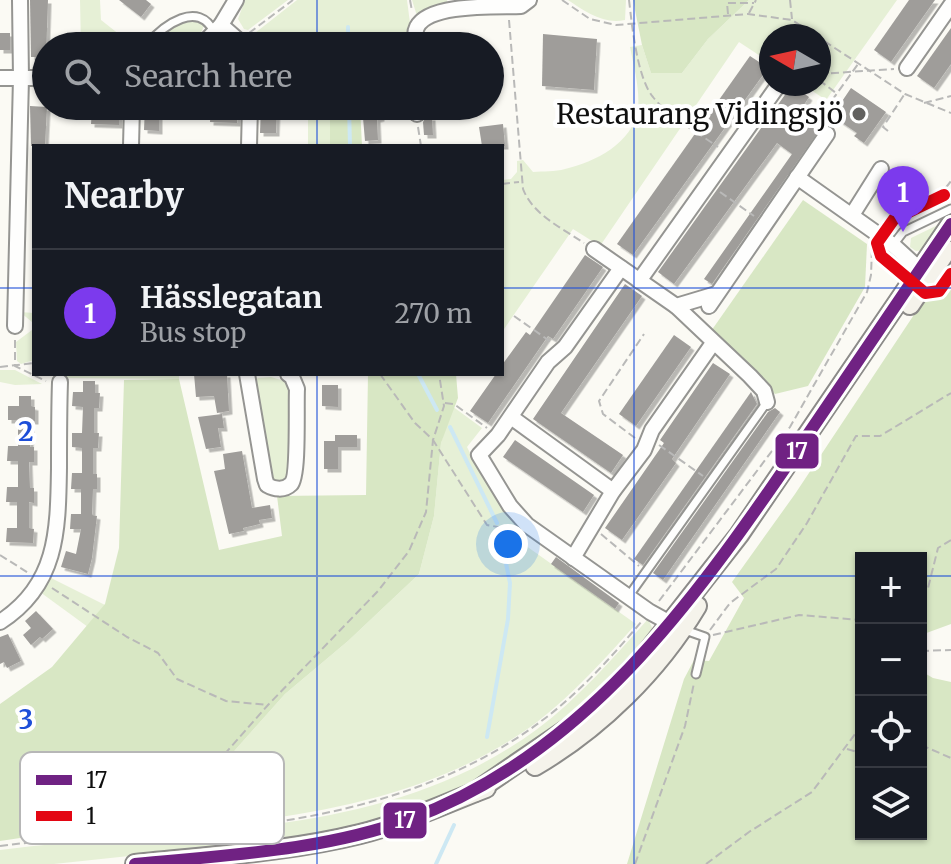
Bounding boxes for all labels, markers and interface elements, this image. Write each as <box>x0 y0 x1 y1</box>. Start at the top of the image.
north arrow <box>759 24 831 96</box>
search box <box>32 32 504 120</box>
icon: search <box>60 54 104 98</box>
text: Search here <box>124 57 292 95</box>
place label: Restaurang Vidingsjö <box>556 96 843 132</box>
marker: Restaurang Vidingsjö <box>850 105 868 123</box>
pin: 1 <box>877 166 929 232</box>
text: Nearby <box>64 175 184 217</box>
text: Hässlegatan <box>140 278 322 316</box>
text: 1 <box>84 297 96 330</box>
text: 270 m <box>395 297 472 330</box>
text: Bus stop <box>140 316 246 349</box>
text: 2 <box>18 415 34 448</box>
line badge: 17 <box>774 432 820 470</box>
text: 17 <box>786 437 808 465</box>
your location <box>488 524 528 564</box>
map controls <box>855 552 927 840</box>
button: + <box>855 552 927 624</box>
button: − <box>855 624 927 696</box>
button: locate <box>855 696 927 768</box>
text: 3 <box>19 703 33 736</box>
legend <box>20 752 284 844</box>
text: 17 <box>86 766 107 794</box>
button: layers <box>855 768 927 840</box>
line badge: 17 <box>382 801 428 840</box>
text: 1 <box>86 802 96 830</box>
text: 17 <box>394 806 416 834</box>

